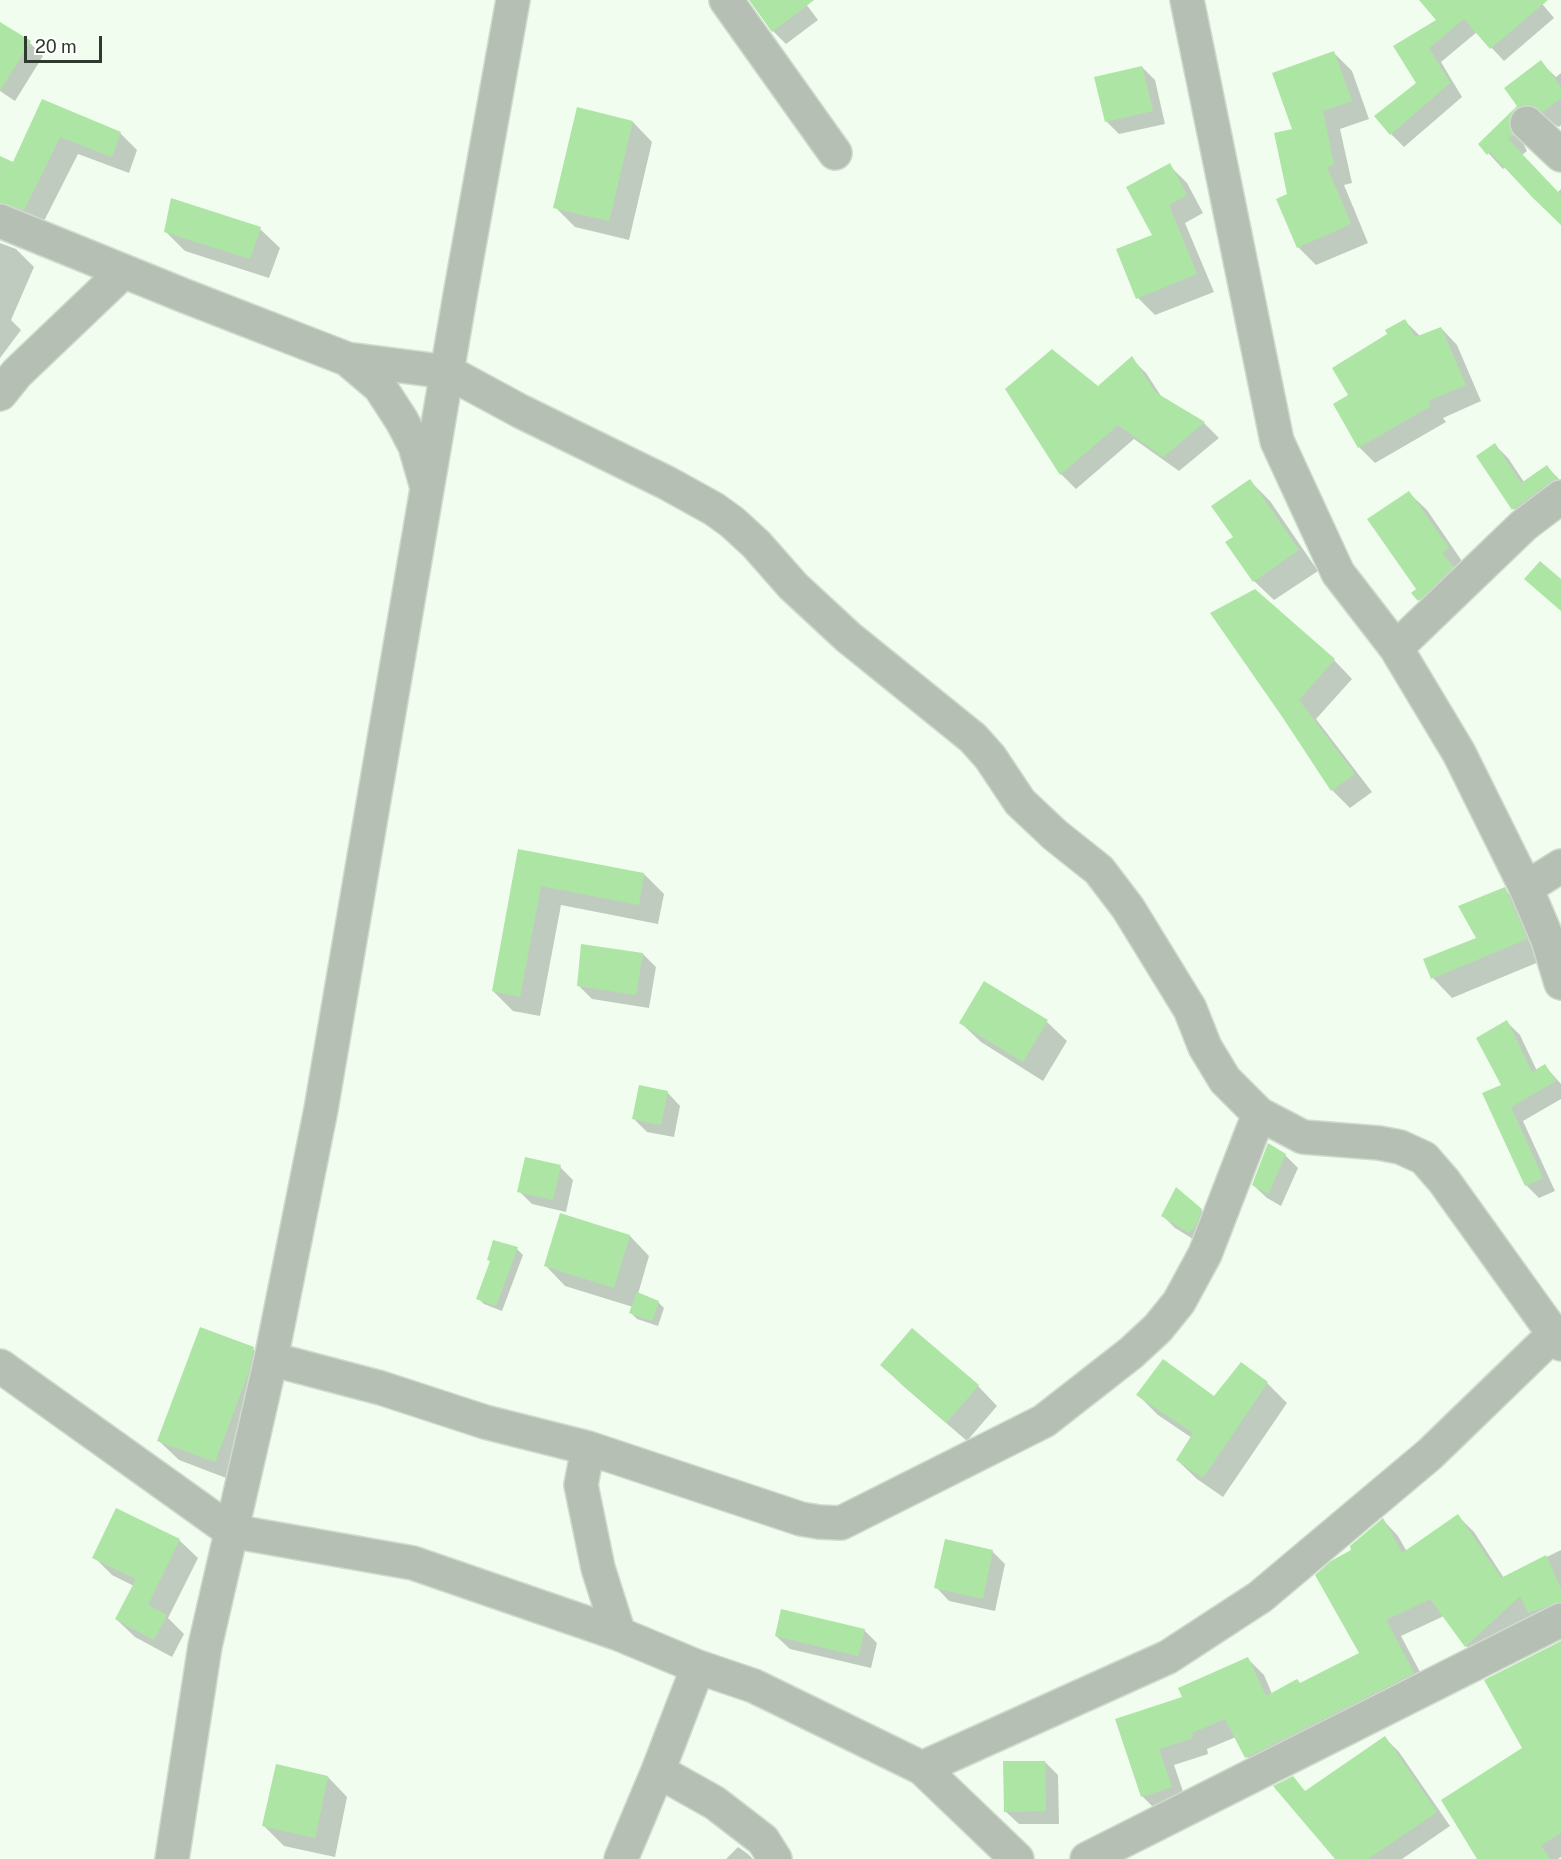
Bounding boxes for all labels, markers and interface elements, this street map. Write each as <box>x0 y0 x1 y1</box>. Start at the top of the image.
scale bar <box>27 24 105 62</box>
text: 20 m <box>35 36 77 57</box>

